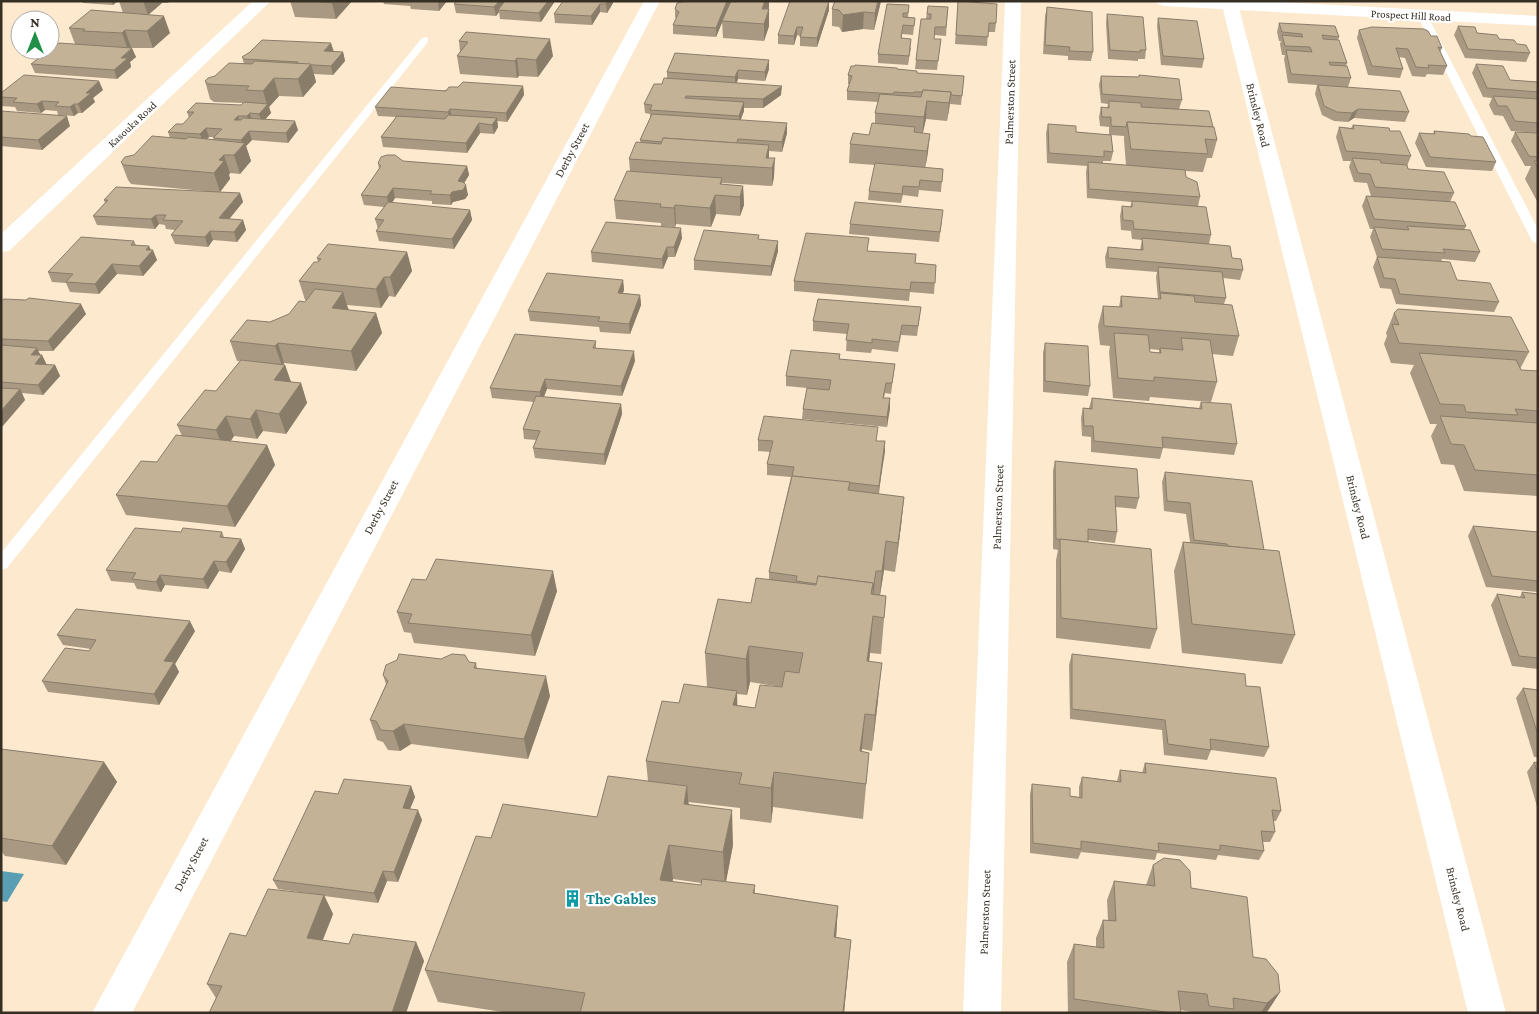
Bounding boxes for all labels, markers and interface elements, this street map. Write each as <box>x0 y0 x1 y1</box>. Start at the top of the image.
street label: Prospect Hill Road <box>1371 7 1452 24</box>
north arrow <box>10 10 60 60</box>
text: N <box>30 14 40 30</box>
street label: Palmerston Street <box>1002 58 1019 145</box>
street label: Brinsley Road <box>1243 81 1273 149</box>
street label: Kasouka Road <box>105 98 159 149</box>
street label: Derby Street <box>552 120 593 180</box>
street label: Palmerston Street <box>990 463 1007 550</box>
street label: Brinsley Road <box>1343 473 1373 541</box>
street label: Derby Street <box>361 477 402 537</box>
street label: Derby Street <box>171 834 212 894</box>
street label: Brinsley Road <box>1443 865 1473 933</box>
street label: Palmerston Street <box>977 868 994 955</box>
building icon: The Gables <box>562 889 582 909</box>
place label: The Gables <box>586 891 656 907</box>

